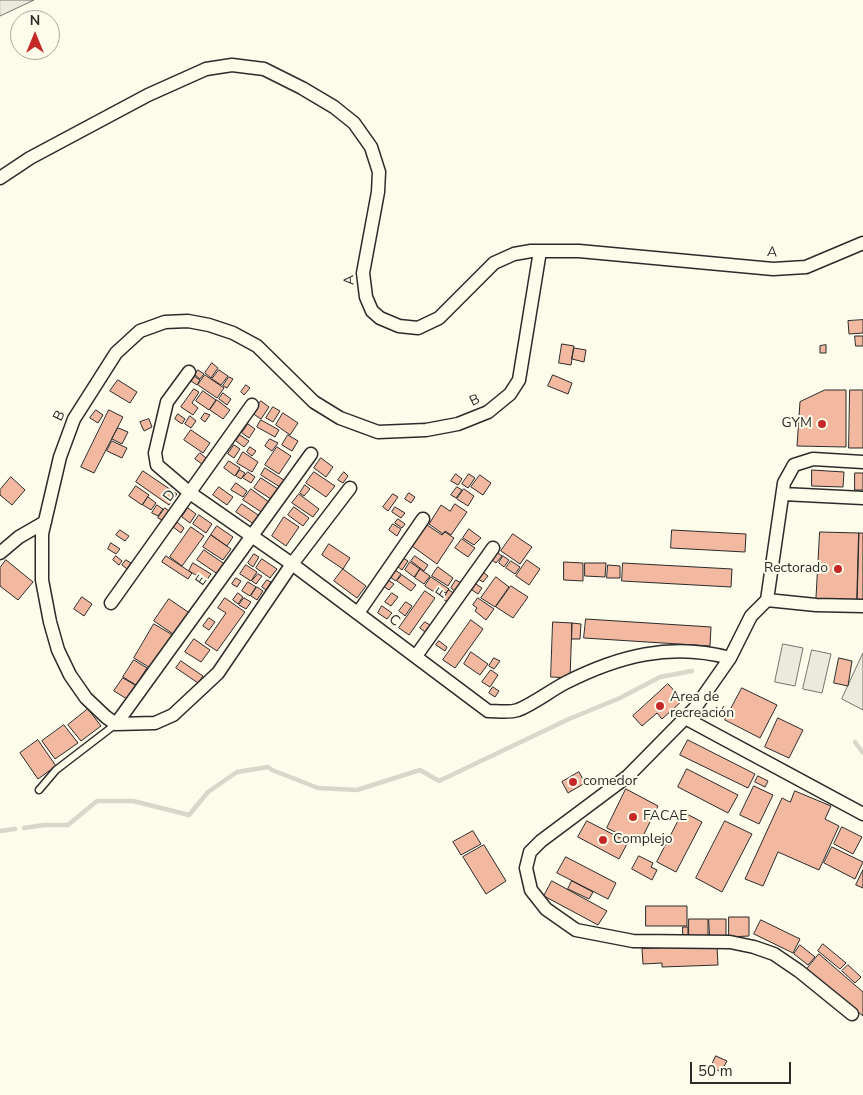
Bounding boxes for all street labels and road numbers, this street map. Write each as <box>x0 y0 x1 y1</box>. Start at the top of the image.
street label: A <box>766 244 778 262</box>
street label: A <box>341 275 359 285</box>
street label: B <box>467 391 483 411</box>
street label: B <box>50 408 70 424</box>
street label: D <box>160 487 180 505</box>
street label: E <box>193 573 211 589</box>
street label: F <box>433 586 451 602</box>
street label: C <box>385 611 403 631</box>

